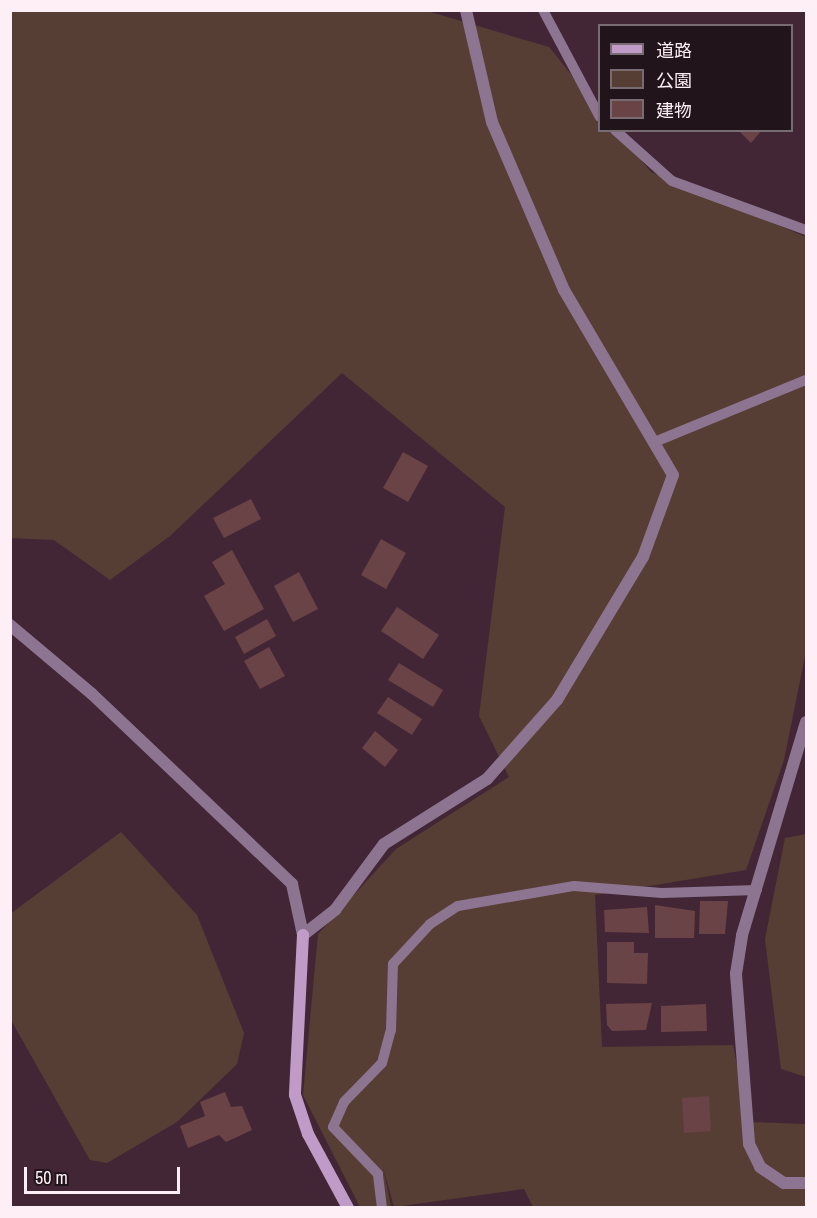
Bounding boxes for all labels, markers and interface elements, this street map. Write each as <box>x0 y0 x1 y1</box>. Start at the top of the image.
legend <box>598 24 793 132</box>
text: 道路 <box>656 38 692 63</box>
text: 公園 <box>656 68 692 93</box>
text: 建物 <box>656 98 692 123</box>
scale bar <box>27 1155 183 1193</box>
text: 50 m <box>35 1165 68 1190</box>

